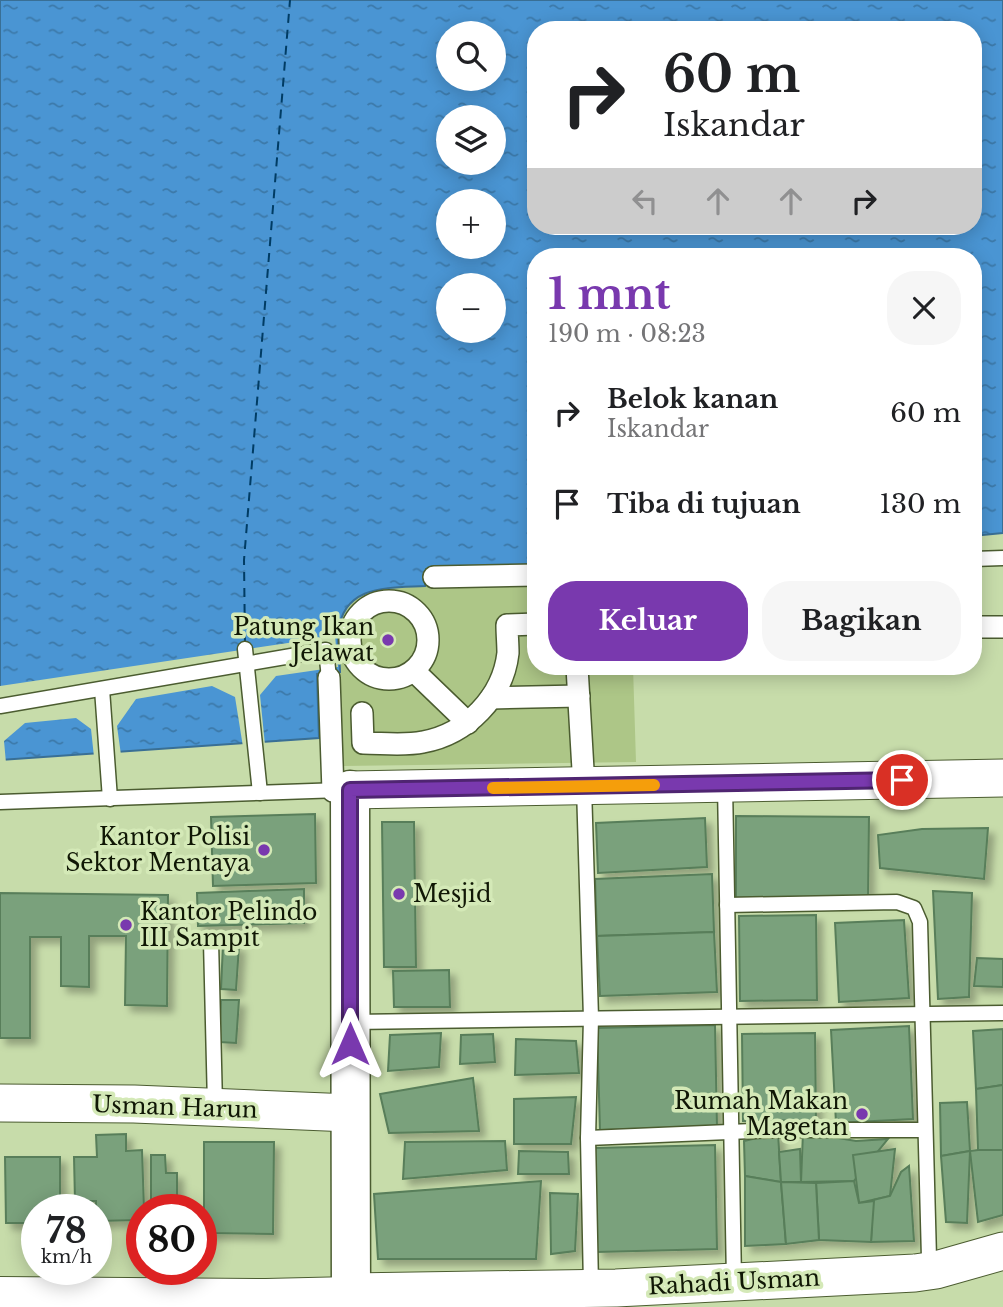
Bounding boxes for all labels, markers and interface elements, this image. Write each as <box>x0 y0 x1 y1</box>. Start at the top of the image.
map controls <box>436 21 506 343</box>
button: search <box>436 21 506 91</box>
text: 60 m <box>663 44 800 105</box>
icon: right <box>548 49 639 140</box>
button: layers <box>436 105 506 175</box>
text: Iskandar <box>663 105 805 145</box>
icon: left <box>626 182 664 220</box>
icon: ahead <box>699 182 737 220</box>
icon: ahead <box>772 182 810 220</box>
icon: right <box>845 182 883 220</box>
button: + <box>436 189 506 259</box>
text: 1 mnt <box>548 268 671 320</box>
button: close <box>887 271 961 345</box>
button: − <box>436 273 506 343</box>
text: 190 m · 08:23 <box>548 320 706 348</box>
text: Belok kanan <box>607 383 778 415</box>
icon: right <box>548 394 586 432</box>
text: 60 m <box>890 397 961 429</box>
text: Iskandar <box>607 415 709 443</box>
icon: arrive <box>548 485 586 523</box>
text: Tiba di tujuan <box>607 488 801 520</box>
text: 130 m <box>879 488 961 520</box>
button: Keluar <box>548 581 748 661</box>
button: Bagikan <box>762 581 961 661</box>
place label: Patung Ikan Jelawat <box>233 613 374 667</box>
marker: Patung Ikan Jelawat <box>380 632 396 648</box>
pin <box>872 750 932 810</box>
icon: arrive <box>883 761 921 799</box>
place label: Kantor Polisi Sektor Mentaya <box>65 823 250 877</box>
marker: Kantor Polisi Sektor Mentaya <box>256 842 272 858</box>
place label: Mesjid <box>413 880 491 908</box>
marker: Mesjid <box>391 886 407 902</box>
place label: Kantor Pelindo III Sampit <box>140 898 317 952</box>
marker: Kantor Pelindo III Sampit <box>118 917 134 933</box>
position arrow <box>313 1007 387 1081</box>
place label: Rumah Makan Magetan <box>674 1087 848 1141</box>
street label: Usman Harun <box>92 1090 258 1124</box>
marker: Rumah Makan Magetan <box>854 1106 870 1122</box>
speed limit sign: 80 <box>126 1194 217 1285</box>
text: 78 <box>46 1209 87 1252</box>
text: km/h <box>41 1246 92 1268</box>
street label: Rahadi Usman <box>647 1264 821 1300</box>

